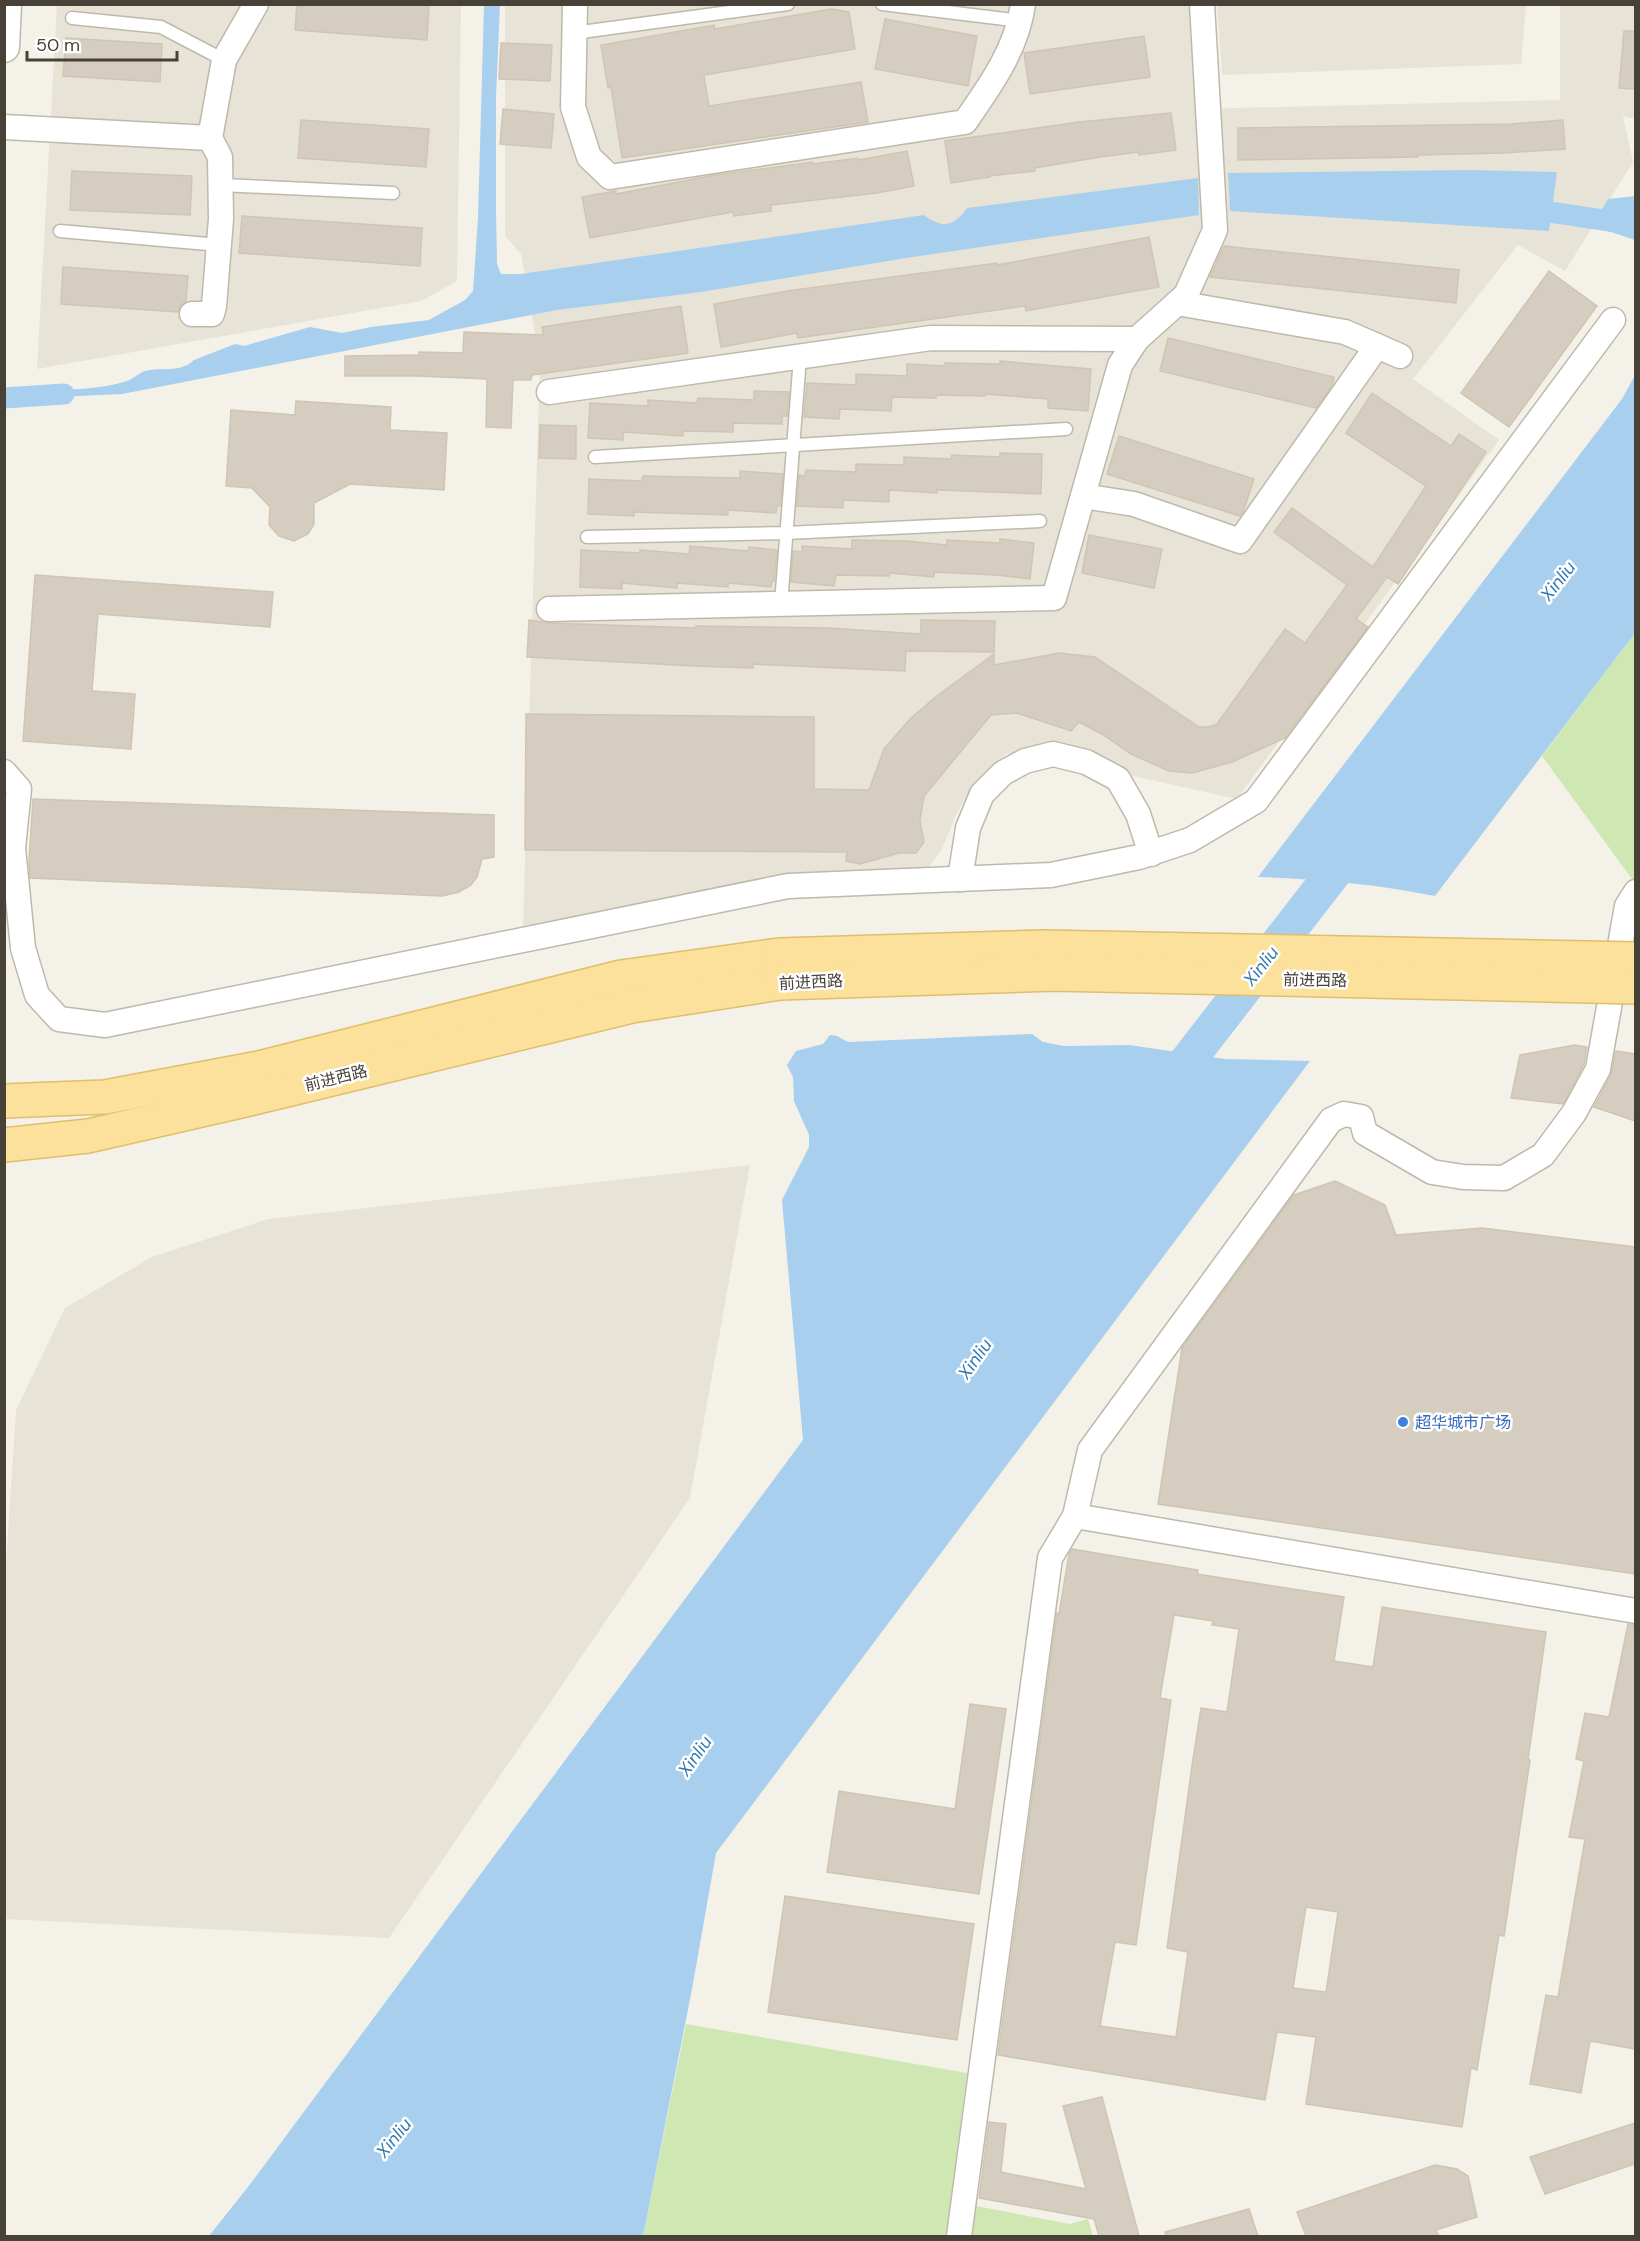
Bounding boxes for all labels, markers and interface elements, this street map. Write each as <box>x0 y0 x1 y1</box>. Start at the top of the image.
scale bar <box>27 24 177 62</box>
text: 50 m <box>36 33 80 57</box>
water label: Xinliu <box>1534 556 1581 607</box>
water label: Xinliu <box>1237 941 1284 992</box>
street label: 前进西路 <box>1283 969 1347 991</box>
street label: 前进西路 <box>778 970 844 994</box>
street label: 前进西路 <box>302 1060 370 1096</box>
water label: Xinliu <box>952 1334 998 1385</box>
place label: 超华城市广场 <box>1415 1412 1511 1433</box>
marker: 超华城市广场 <box>1396 1415 1410 1429</box>
water label: Xinliu <box>672 1731 718 1782</box>
water label: Xinliu <box>370 2113 417 2164</box>

